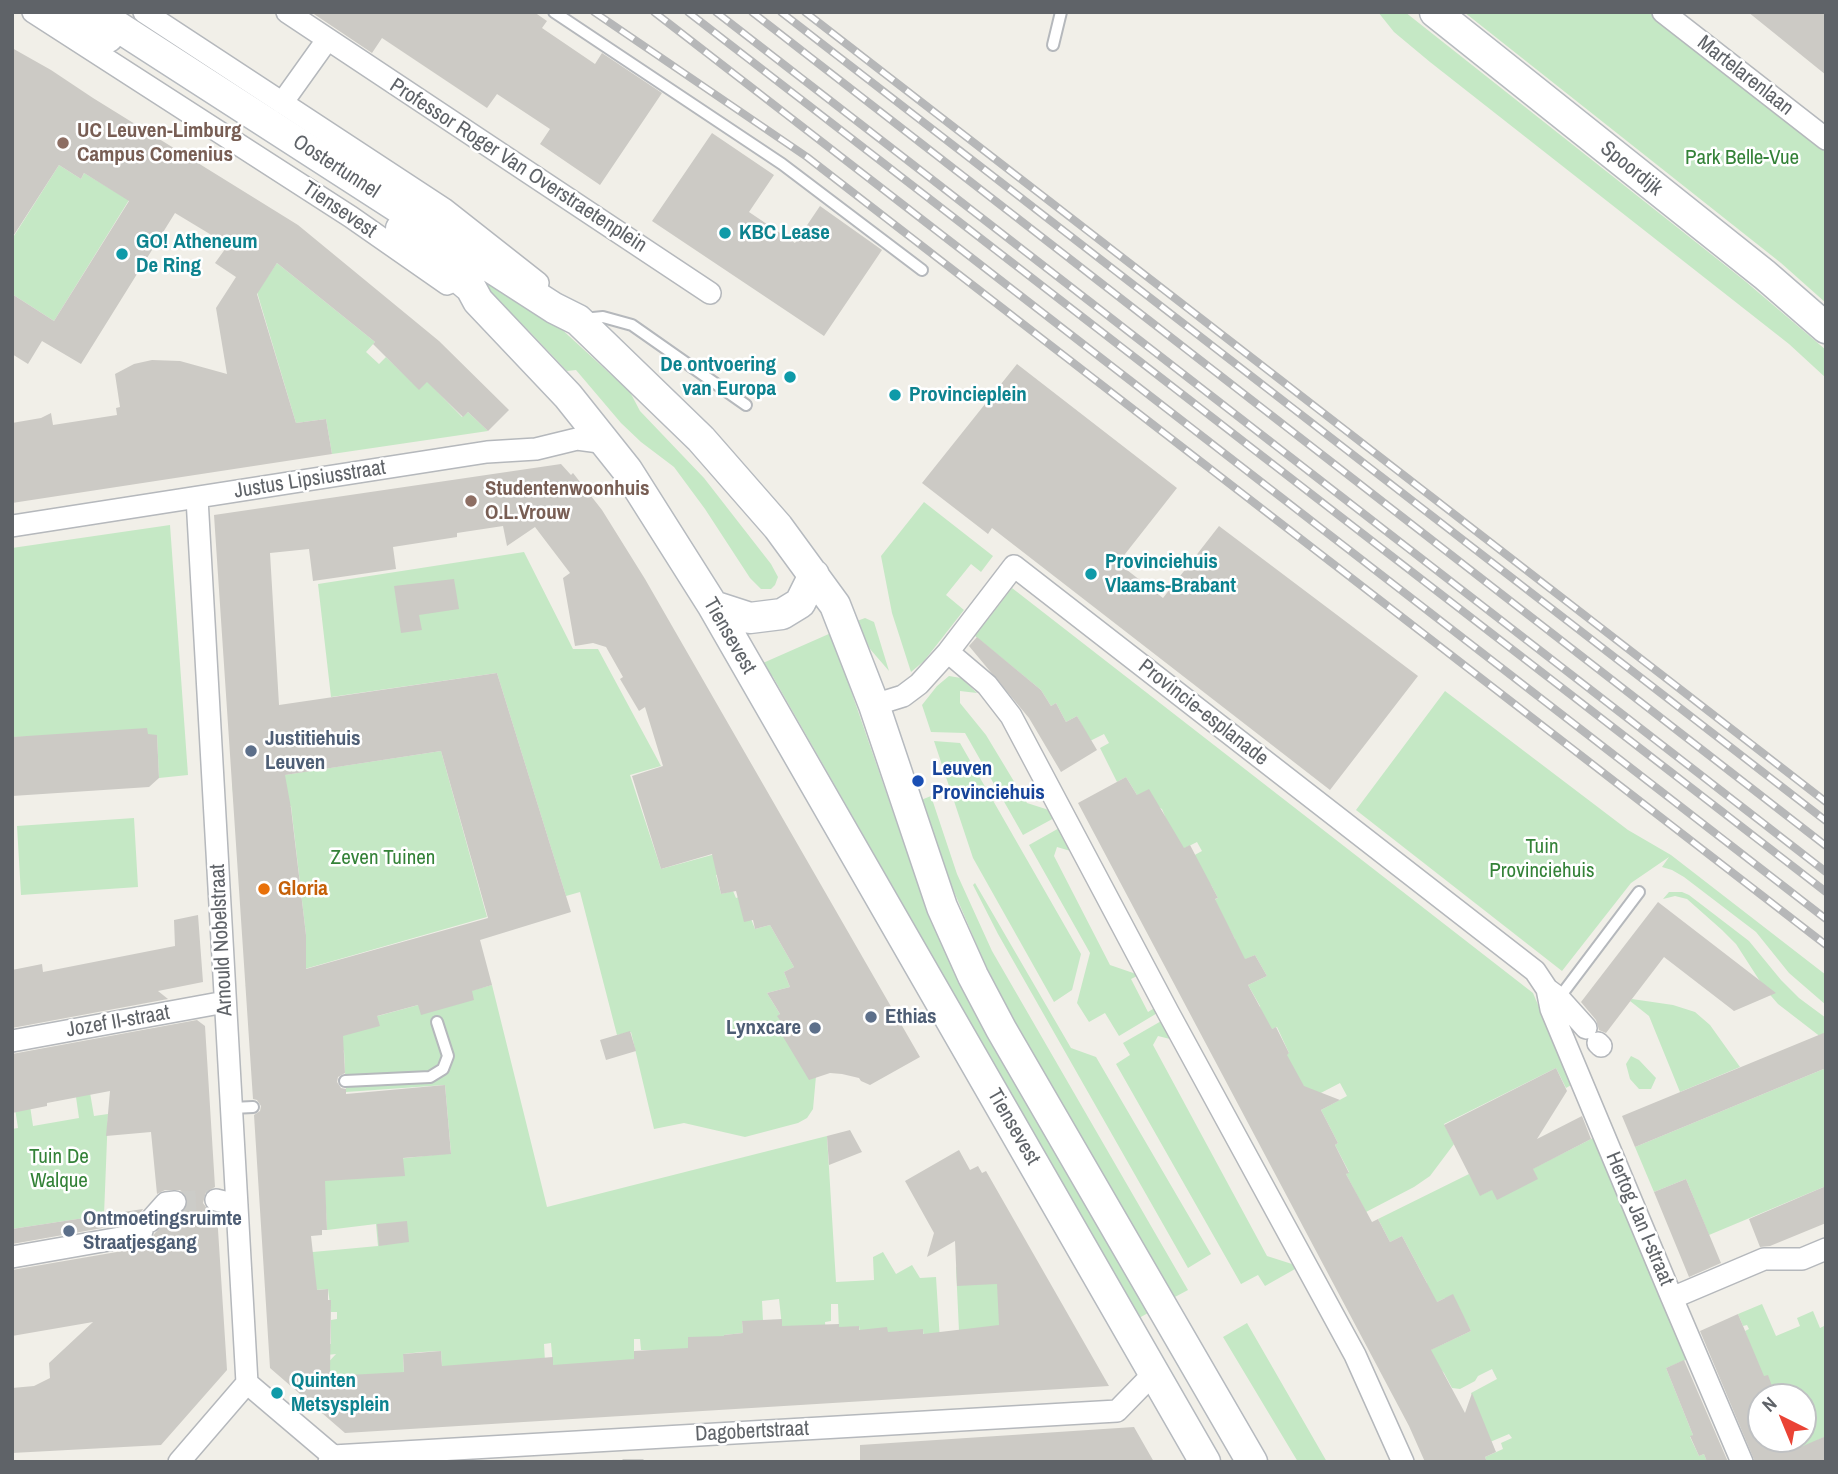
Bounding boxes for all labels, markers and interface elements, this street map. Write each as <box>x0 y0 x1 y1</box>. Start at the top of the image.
street label: Martelarenlaan <box>1692 31 1798 121</box>
street label: Professor Roger Van Overstraetenplein <box>385 73 651 259</box>
place label: UC Leuven-Limburg Campus Comenius <box>77 118 242 168</box>
street label: Oostertunnel <box>288 130 384 204</box>
marker: UC Leuven-Limburg Campus Comenius <box>55 135 71 151</box>
street label: Spoordijk <box>1595 136 1667 202</box>
park label: Park Belle-Vue <box>1685 145 1799 171</box>
street label: Tiensevest <box>297 176 381 244</box>
place label: KBC Lease <box>739 220 830 246</box>
marker: KBC Lease <box>717 225 733 241</box>
place label: GO! Atheneum De Ring <box>136 229 258 279</box>
marker: GO! Atheneum De Ring <box>114 246 130 262</box>
place label: De ontvoering van Europa <box>660 352 776 402</box>
marker: De ontvoering van Europa <box>782 369 798 385</box>
place label: Provincieplein <box>909 382 1027 408</box>
marker: Provincieplein <box>887 387 903 403</box>
street label: Justus Lipsiusstraat <box>232 456 388 504</box>
place label: Studentenwoonhuis O.L.Vrouw <box>485 476 650 526</box>
marker: Studentenwoonhuis O.L.Vrouw <box>463 493 479 509</box>
place label: Provinciehuis Vlaams-Brabant <box>1105 549 1236 599</box>
marker: Provinciehuis Vlaams-Brabant <box>1083 566 1099 582</box>
street label: Tiensevest <box>697 593 761 679</box>
street label: Provincie-esplanade <box>1133 654 1273 772</box>
place label: Justitiehuis Leuven <box>265 726 361 776</box>
marker: Justitiehuis Leuven <box>243 743 259 759</box>
place label: Leuven Provinciehuis <box>932 756 1045 806</box>
marker: Leuven Provinciehuis <box>910 773 926 789</box>
park label: Tuin Provinciehuis <box>1489 834 1595 884</box>
park label: Zeven Tuinen <box>331 845 435 871</box>
street label: Arnould Nobelstraat <box>205 863 239 1017</box>
place label: Gloria <box>278 876 328 902</box>
marker: Gloria <box>256 881 272 897</box>
street label: Jozef II-straat <box>64 1001 172 1043</box>
place label: Ethias <box>885 1004 937 1030</box>
marker: Ethias <box>863 1009 879 1025</box>
place label: Lynxcare <box>726 1015 801 1041</box>
marker: Lynxcare <box>807 1020 823 1036</box>
street label: Tiensevest <box>981 1084 1045 1170</box>
park label: Tuin De Walque <box>29 1144 89 1194</box>
street label: Hertog Jan I-straat <box>1600 1148 1678 1290</box>
place label: Ontmoetingsruimte Straatjesgang <box>83 1206 242 1256</box>
marker: Ontmoetingsruimte Straatjesgang <box>61 1223 77 1239</box>
place label: Quinten Metsysplein <box>291 1368 390 1418</box>
north arrow <box>1747 1383 1817 1453</box>
marker: Quinten Metsysplein <box>269 1385 285 1401</box>
text: N <box>1756 1391 1782 1417</box>
street label: Dagobertstraat <box>694 1416 810 1448</box>

